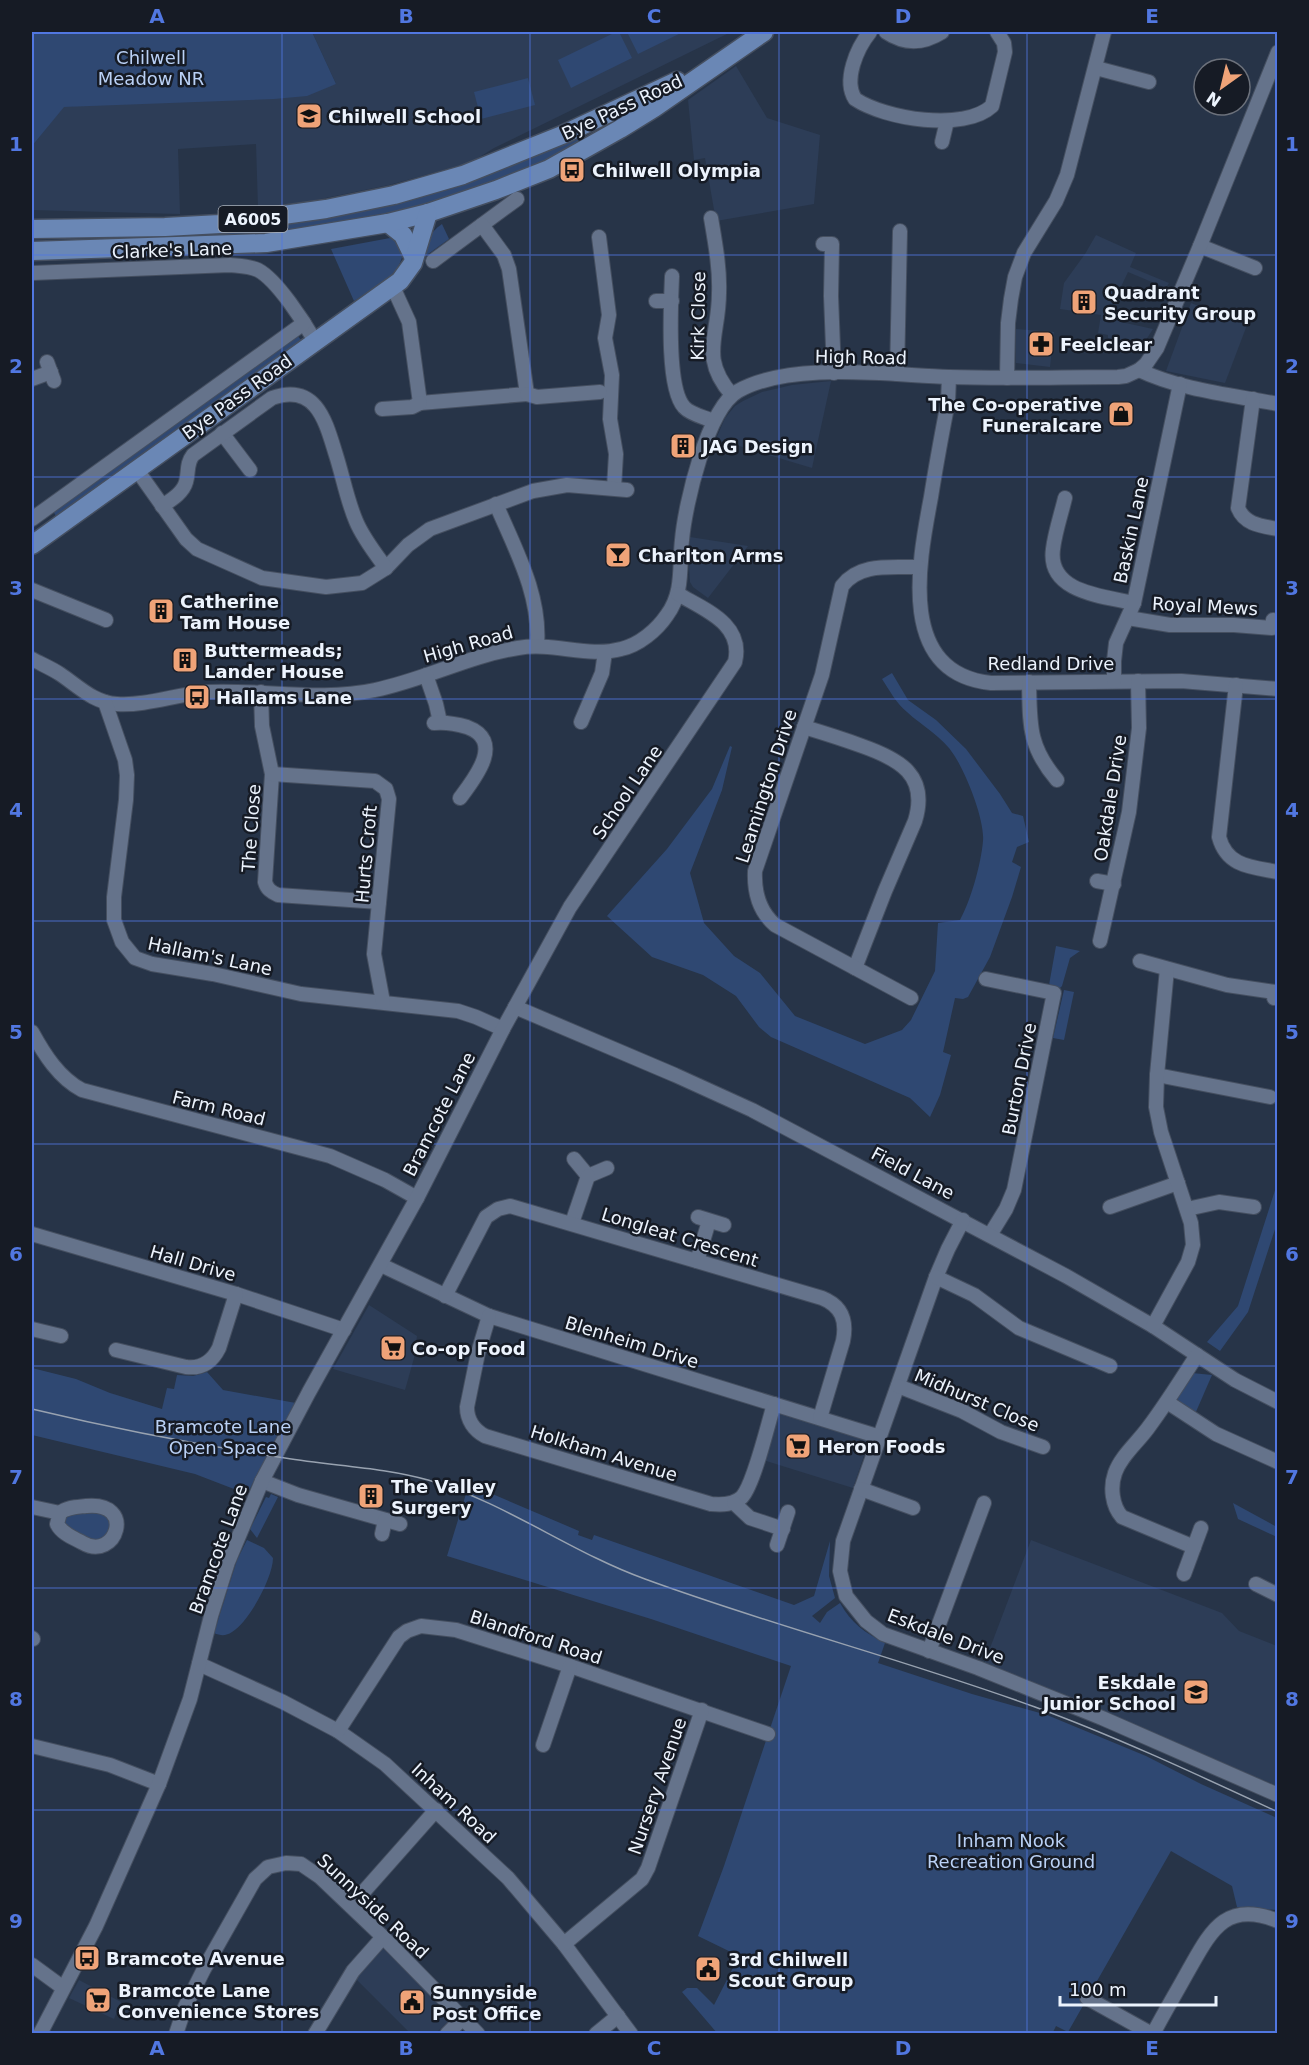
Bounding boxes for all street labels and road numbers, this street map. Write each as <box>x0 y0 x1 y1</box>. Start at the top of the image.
street label: Bye Pass Road <box>558 70 686 144</box>
road number: A6005 <box>218 206 288 232</box>
street label: Clarke's Lane <box>111 237 233 263</box>
street label: Kirk Close <box>687 271 709 361</box>
street label: High Road <box>815 346 907 368</box>
street label: Bye Pass Road <box>178 350 296 444</box>
street label: Baskin Lane <box>1109 475 1153 585</box>
street label: Royal Mews <box>1152 593 1258 619</box>
street label: High Road <box>421 621 515 667</box>
street label: Redland Drive <box>988 653 1114 674</box>
street label: Leamington Drive <box>731 706 801 866</box>
street label: Oakdale Drive <box>1090 733 1130 863</box>
street label: School Lane <box>588 741 666 843</box>
street label: The Close <box>237 783 265 874</box>
street label: Hurts Croft <box>351 804 381 904</box>
street label: Hallam's Lane <box>146 933 274 979</box>
street label: Burton Drive <box>998 1021 1040 1137</box>
street label: Bramcote Lane <box>399 1048 479 1180</box>
street label: Farm Road <box>170 1086 268 1130</box>
street label: Field Lane <box>868 1142 958 1204</box>
street label: Longleat Crescent <box>599 1203 761 1271</box>
street label: Hall Drive <box>148 1241 238 1285</box>
street label: Blenheim Drive <box>563 1312 701 1372</box>
street label: Midhurst Close <box>912 1364 1042 1436</box>
street label: Holkham Avenue <box>528 1421 680 1485</box>
street label: Bramcote Lane <box>185 1481 251 1617</box>
street label: Eskdale Drive <box>885 1604 1007 1668</box>
street label: Blandford Road <box>467 1606 605 1668</box>
street label: Nursery Avenue <box>624 1715 690 1857</box>
street label: Inham Road <box>408 1759 500 1847</box>
street label: Sunnyside Road <box>313 1849 433 1963</box>

